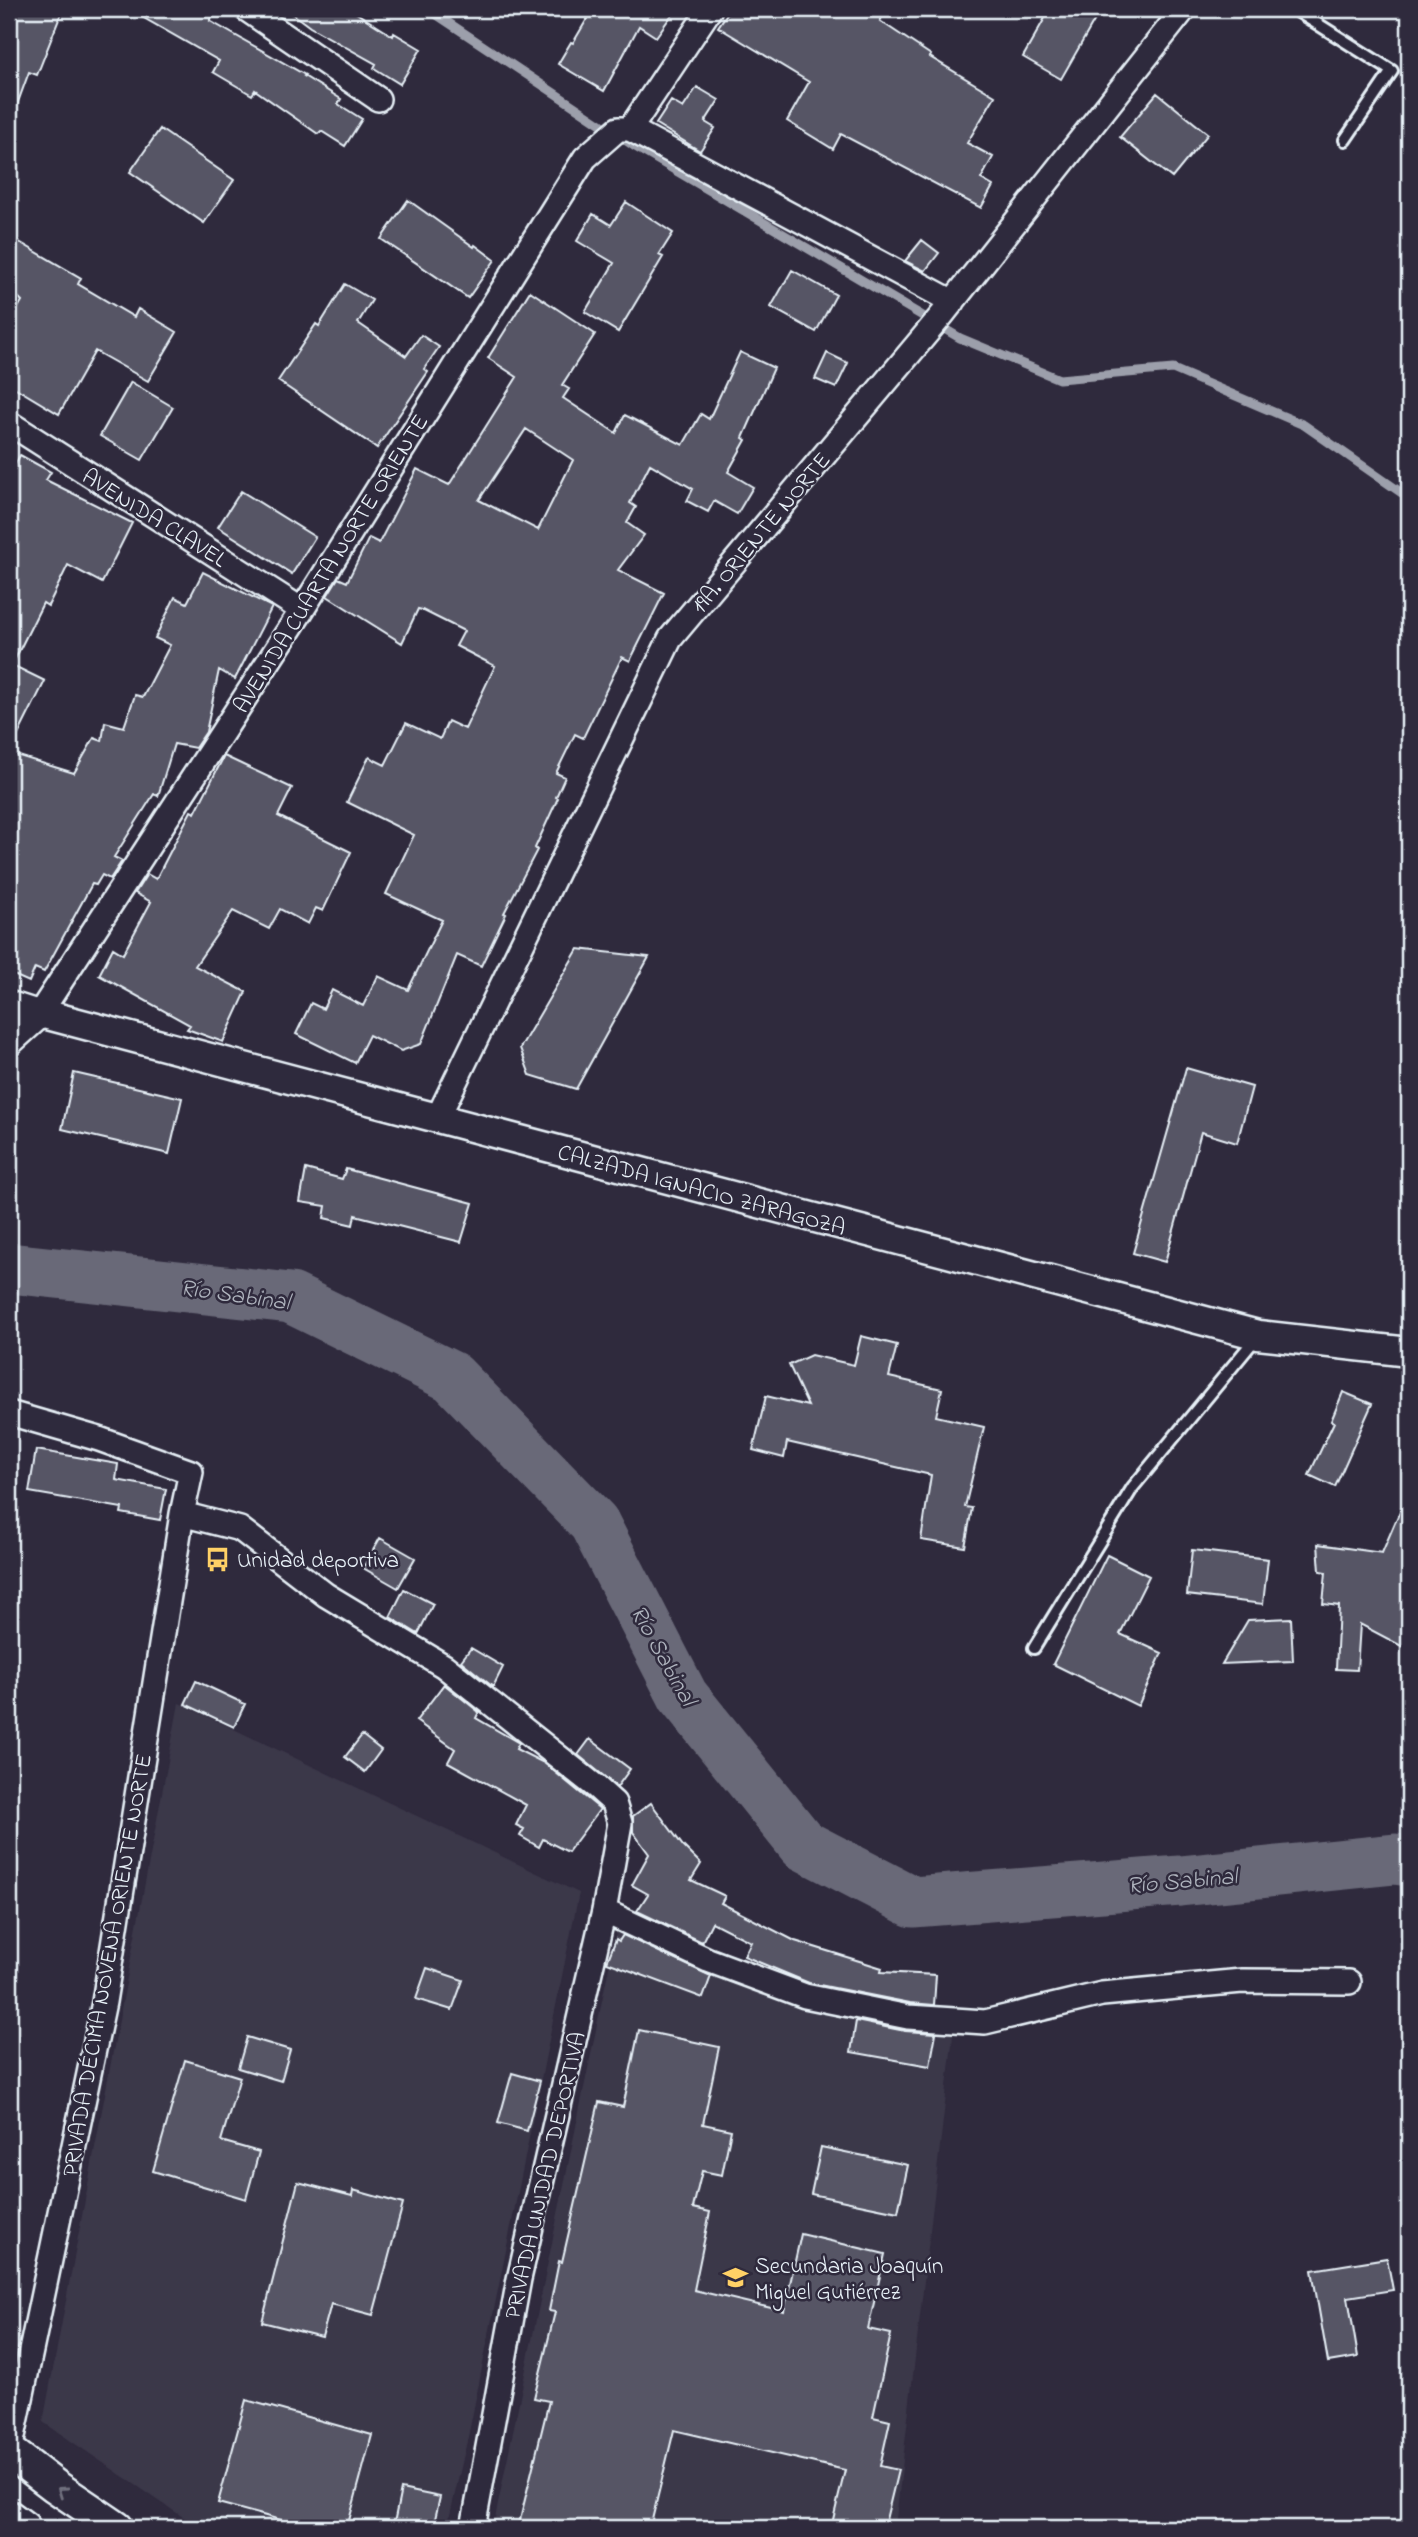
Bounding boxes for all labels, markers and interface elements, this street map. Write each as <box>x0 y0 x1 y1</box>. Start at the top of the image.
street label: AVENIDA CUARTA NORTE ORIENTE <box>226 408 438 720</box>
street label: 19A. ORIENTE NORTE <box>684 446 840 622</box>
street label: AVENIDA CLAVEL <box>75 461 233 577</box>
street label: CALZADA IGNACIO ZARAGOZA <box>554 1137 849 1246</box>
water label: Río Sabinal <box>178 1271 295 1322</box>
bus stop icon: Unidad deportiva <box>203 1545 231 1573</box>
place label: Unidad deportiva <box>237 1545 399 1578</box>
water label: Río Sabinal <box>620 1600 705 1716</box>
street label: PRIVADA DÉCIMA NOVENA ORIENTE NORTE <box>55 1751 162 2179</box>
water label: Río Sabinal <box>1126 1860 1242 1905</box>
street label: PRIVADA UNIDAD DEPORTIVA <box>497 2029 596 2322</box>
place label: Secundaria Joaquín Miguel Gutiérrez <box>755 2251 943 2311</box>
school or university icon: Secundaria Joaquín Miguel Gutiérrez <box>721 2264 749 2292</box>
one-way arrow <box>57 2487 70 2499</box>

